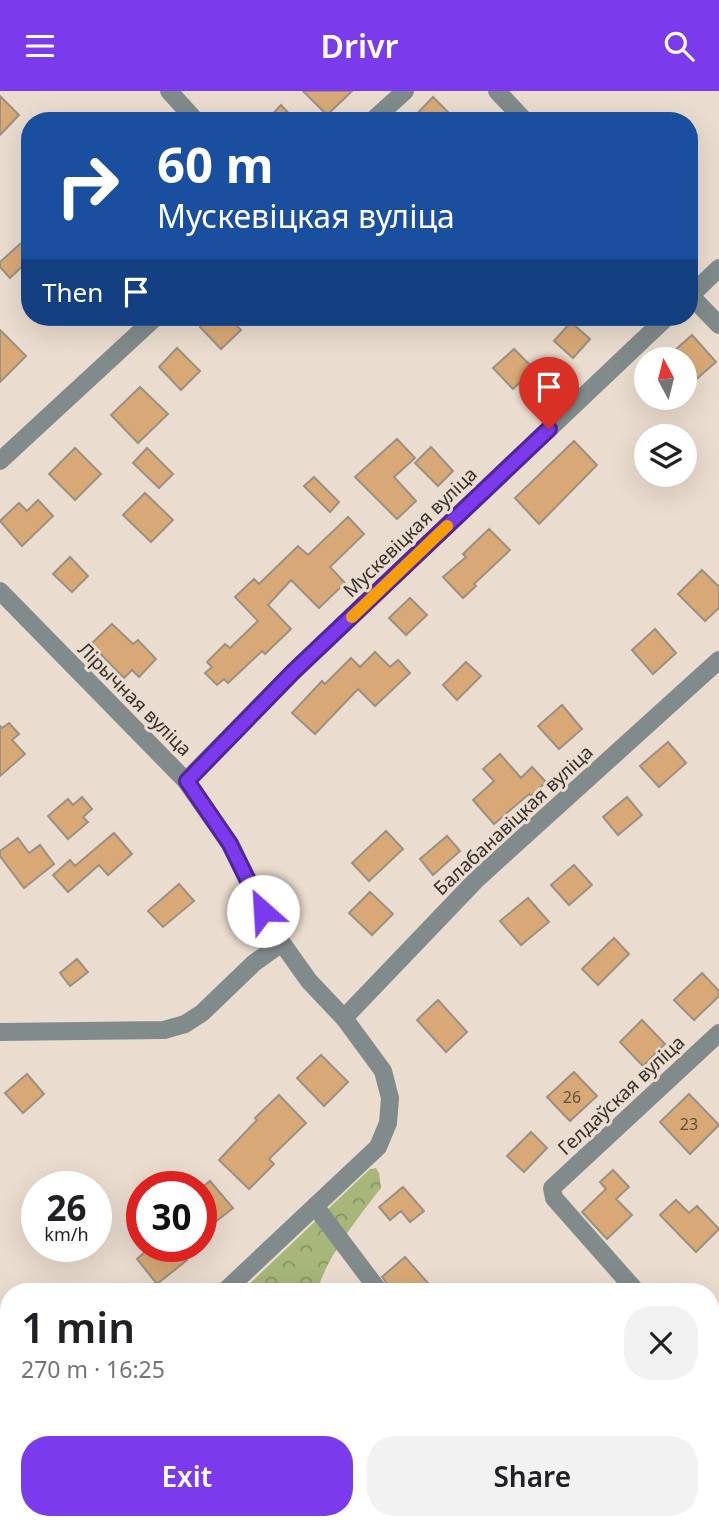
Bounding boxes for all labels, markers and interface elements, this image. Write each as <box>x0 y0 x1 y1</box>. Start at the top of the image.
text: Drivr <box>321 24 398 67</box>
icon: menu <box>21 27 59 65</box>
icon: search <box>660 27 698 65</box>
text: 60 m <box>157 131 274 197</box>
icon: right <box>42 140 133 231</box>
text: Мускевіцкая вуліца <box>157 194 455 237</box>
icon: arrive <box>117 273 155 311</box>
text: Then <box>42 274 103 310</box>
north arrow <box>634 347 696 409</box>
map controls <box>634 347 697 487</box>
pin <box>519 357 579 429</box>
icon: arrive <box>530 368 568 406</box>
button: layers <box>634 424 697 487</box>
street label: Мускевіцкая вуліца <box>337 461 483 603</box>
street label: Лірычная вуліца <box>72 636 198 762</box>
street label: Балабанавіцкая вуліца <box>428 739 598 901</box>
position arrow <box>226 874 300 948</box>
street label: Гелдаўская вуліца <box>552 1029 690 1161</box>
house number: 26 <box>563 1086 581 1108</box>
house number: 23 <box>680 1113 698 1135</box>
speed limit sign: 30 <box>126 1171 217 1262</box>
text: 26 <box>46 1184 87 1231</box>
text: km/h <box>44 1222 89 1246</box>
text: 1 min <box>21 1298 135 1355</box>
button: close <box>624 1306 698 1380</box>
text: 270 m · 16:25 <box>21 1353 165 1385</box>
button: Exit <box>21 1436 353 1516</box>
button: Share <box>367 1436 698 1516</box>

